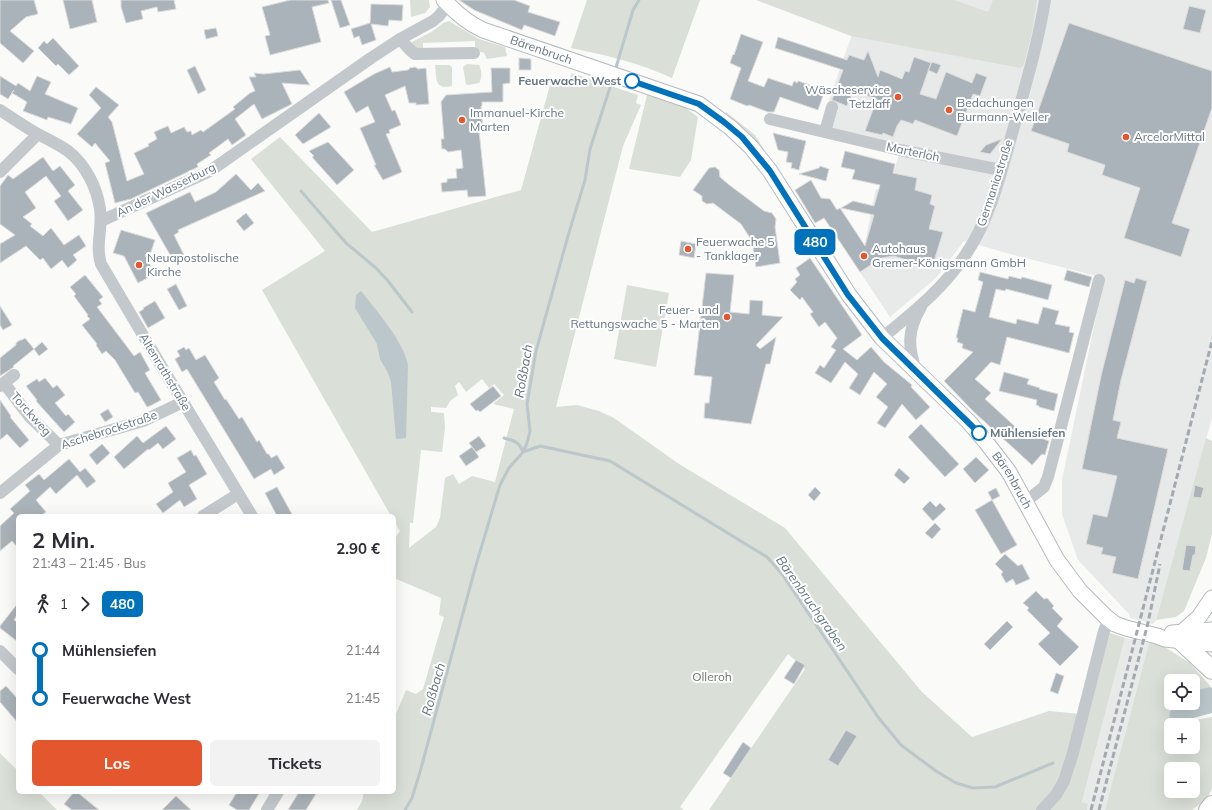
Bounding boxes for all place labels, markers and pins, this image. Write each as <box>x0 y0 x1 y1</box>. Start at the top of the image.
place label: Feuerwache West <box>518 73 621 88</box>
marker: Feuerwache West <box>624 73 640 89</box>
place label: Wäscheservice Tetzlaff <box>805 82 891 111</box>
marker: Wäscheservice Tetzlaff <box>893 92 903 102</box>
place label: Bedachungen Burmann-Weller <box>957 95 1049 124</box>
place label: Immanuel-Kirche Marten <box>470 105 564 134</box>
marker: Bedachungen Burmann-Weller <box>944 105 954 115</box>
marker: Immanuel-Kirche Marten <box>457 115 467 125</box>
place label: ArcelorMittal <box>1134 129 1205 144</box>
marker: ArcelorMittal <box>1121 132 1131 142</box>
place label: Feuerwache 5 - Tanklager <box>696 234 775 263</box>
place label: Autohaus Gremer-Königsmann GmbH <box>872 241 1026 270</box>
marker: Feuerwache 5 - Tanklager <box>683 244 693 254</box>
place label: Neuapostolische Kirche <box>147 250 239 279</box>
marker: Autohaus Gremer-Königsmann GmbH <box>859 251 869 261</box>
marker: Neuapostolische Kirche <box>134 260 144 270</box>
place label: Feuer- und Rettungswache 5 - Marten <box>570 302 719 331</box>
marker: Feuer- und Rettungswache 5 - Marten <box>722 312 732 322</box>
marker: Mühlensiefen <box>971 425 987 441</box>
place label: Mühlensiefen <box>990 425 1066 440</box>

